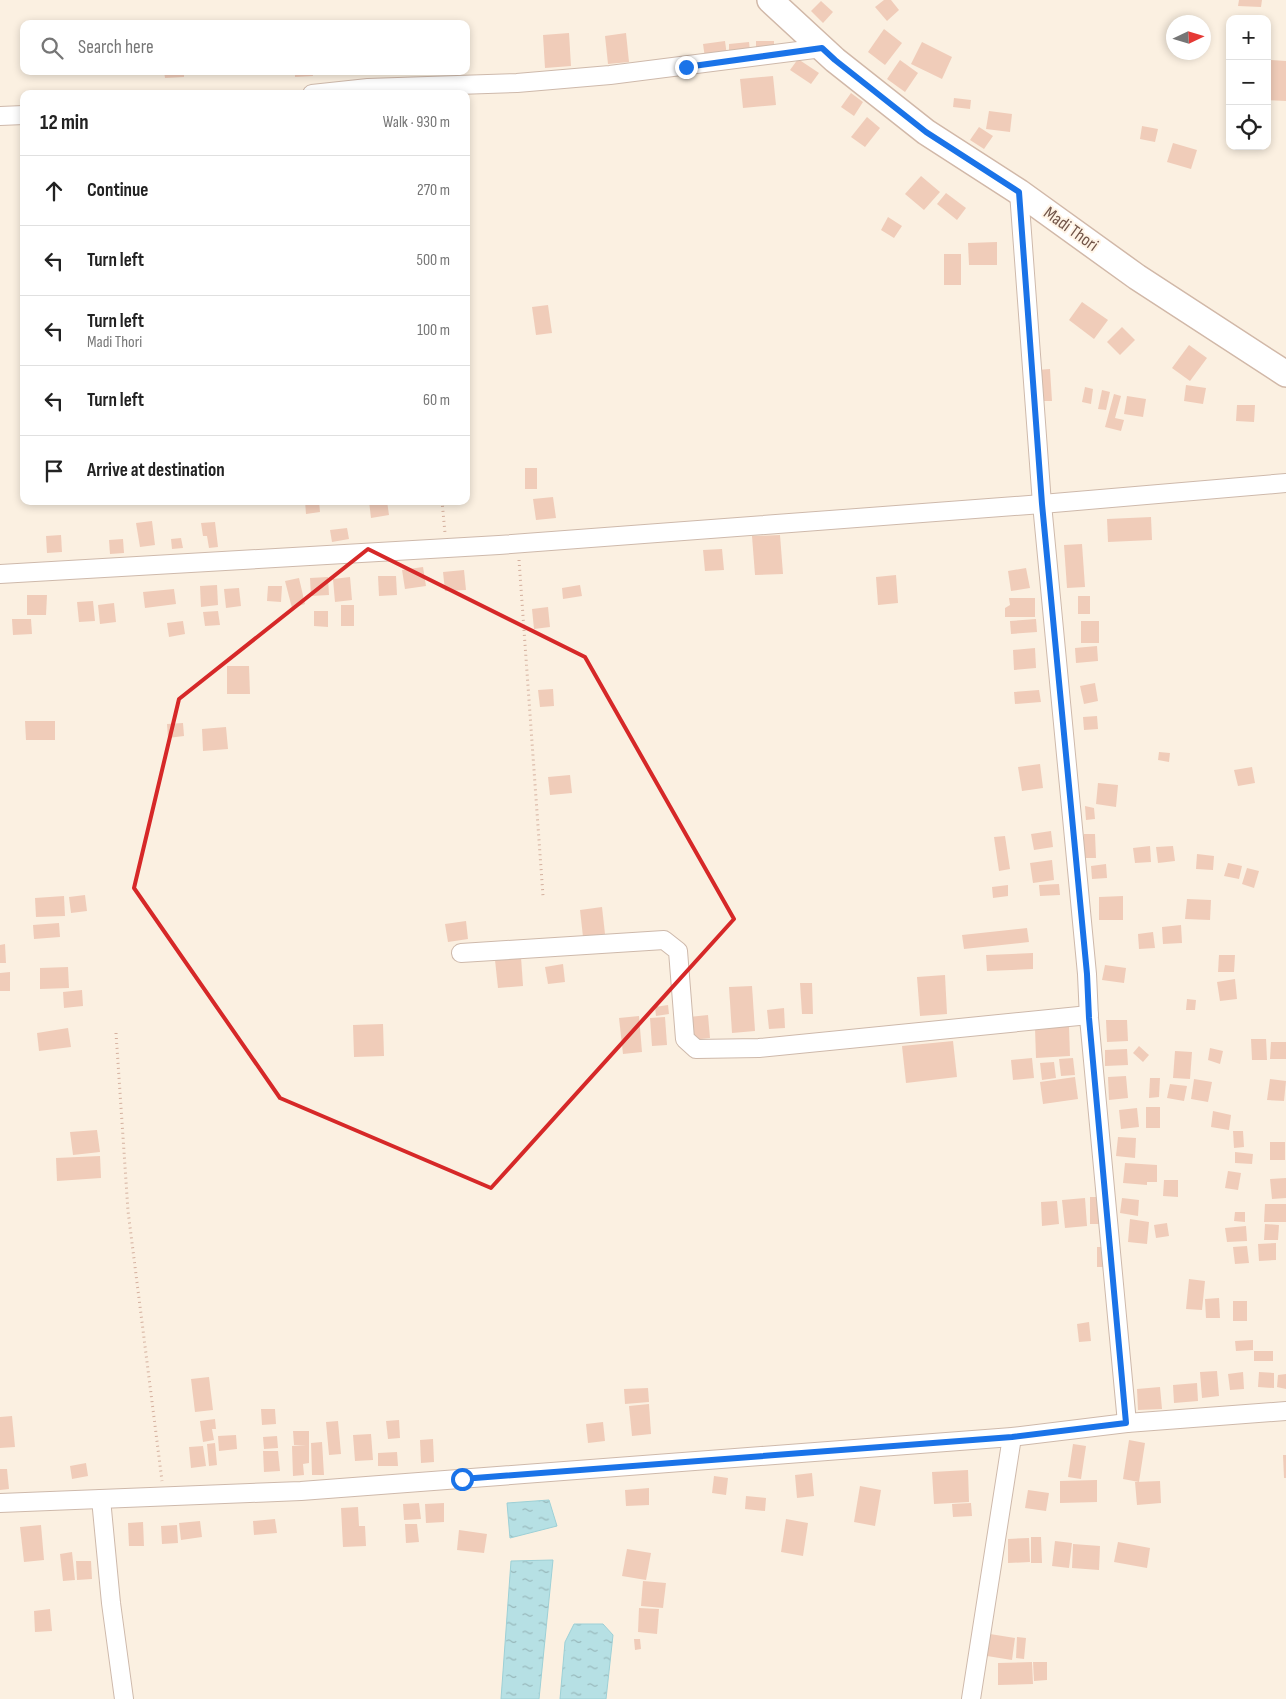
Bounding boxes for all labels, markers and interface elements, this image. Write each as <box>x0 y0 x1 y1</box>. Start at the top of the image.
north arrow <box>1166 15 1211 60</box>
map controls <box>1226 15 1271 150</box>
button: + <box>1226 15 1271 60</box>
search box <box>20 20 470 75</box>
icon: search <box>38 34 66 62</box>
text: Search here <box>78 36 154 59</box>
route end <box>675 56 698 79</box>
button: − <box>1226 60 1271 105</box>
button: locate <box>1226 105 1271 150</box>
text: 12 min <box>40 110 88 135</box>
text: Walk · 930 m <box>383 113 450 132</box>
icon: ahead <box>40 177 68 205</box>
text: Continue <box>87 179 148 202</box>
text: 270 m <box>417 181 450 200</box>
street label: Madi Thori <box>1040 202 1102 256</box>
icon: left <box>40 247 68 275</box>
text: Turn left <box>87 249 144 272</box>
text: 500 m <box>416 251 450 270</box>
text: Turn left <box>87 310 144 333</box>
icon: left <box>40 317 68 345</box>
text: 100 m <box>417 321 450 340</box>
text: Madi Thori <box>87 333 142 352</box>
icon: left <box>40 387 68 415</box>
text: Turn left <box>87 389 144 412</box>
text: 60 m <box>423 391 450 410</box>
icon: arrive <box>40 457 68 485</box>
text: Arrive at destination <box>87 459 225 482</box>
route start <box>451 1468 474 1491</box>

